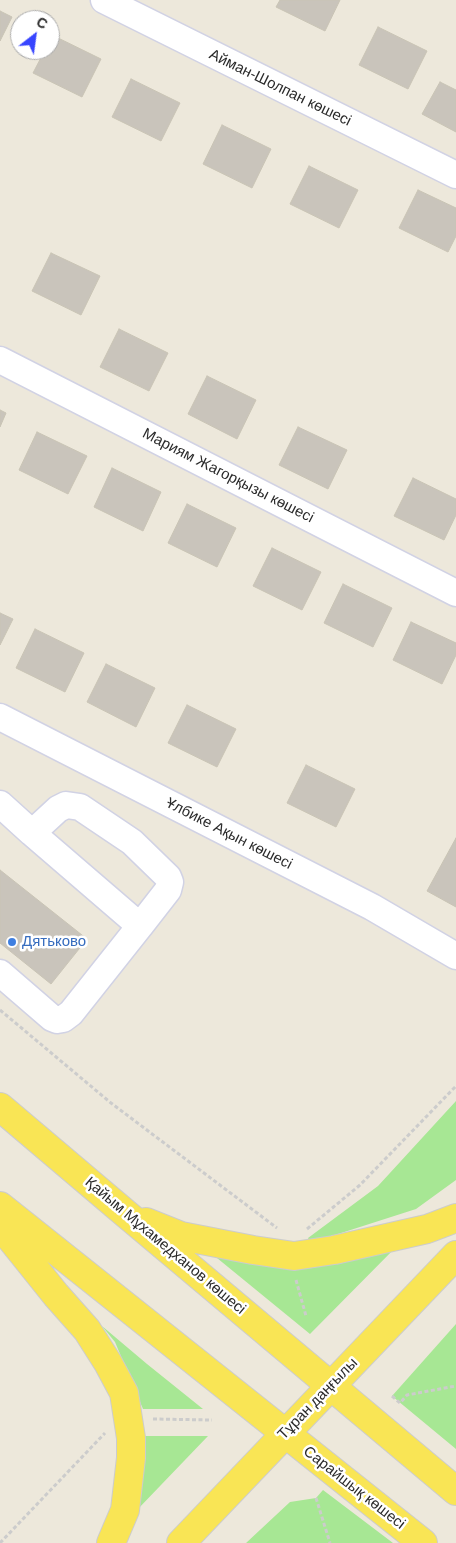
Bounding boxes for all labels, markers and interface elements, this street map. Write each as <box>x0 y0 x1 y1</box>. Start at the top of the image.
north arrow <box>10 10 60 60</box>
text: С <box>34 13 50 32</box>
street label: Айман-Шолпан көшесі <box>206 46 354 130</box>
street label: Мариям Жагорқызы көшесі <box>139 425 317 527</box>
street label: Ұлбике Ақын көшесі <box>163 794 295 874</box>
place label: Дятьково <box>22 933 86 951</box>
marker: Дятьково <box>6 936 18 948</box>
street label: Қайым Мұхамедханов көшесі <box>81 1174 249 1318</box>
street label: Тұран даңғылы <box>274 1354 362 1444</box>
street label: Сарайшық көшесі <box>300 1443 408 1533</box>

